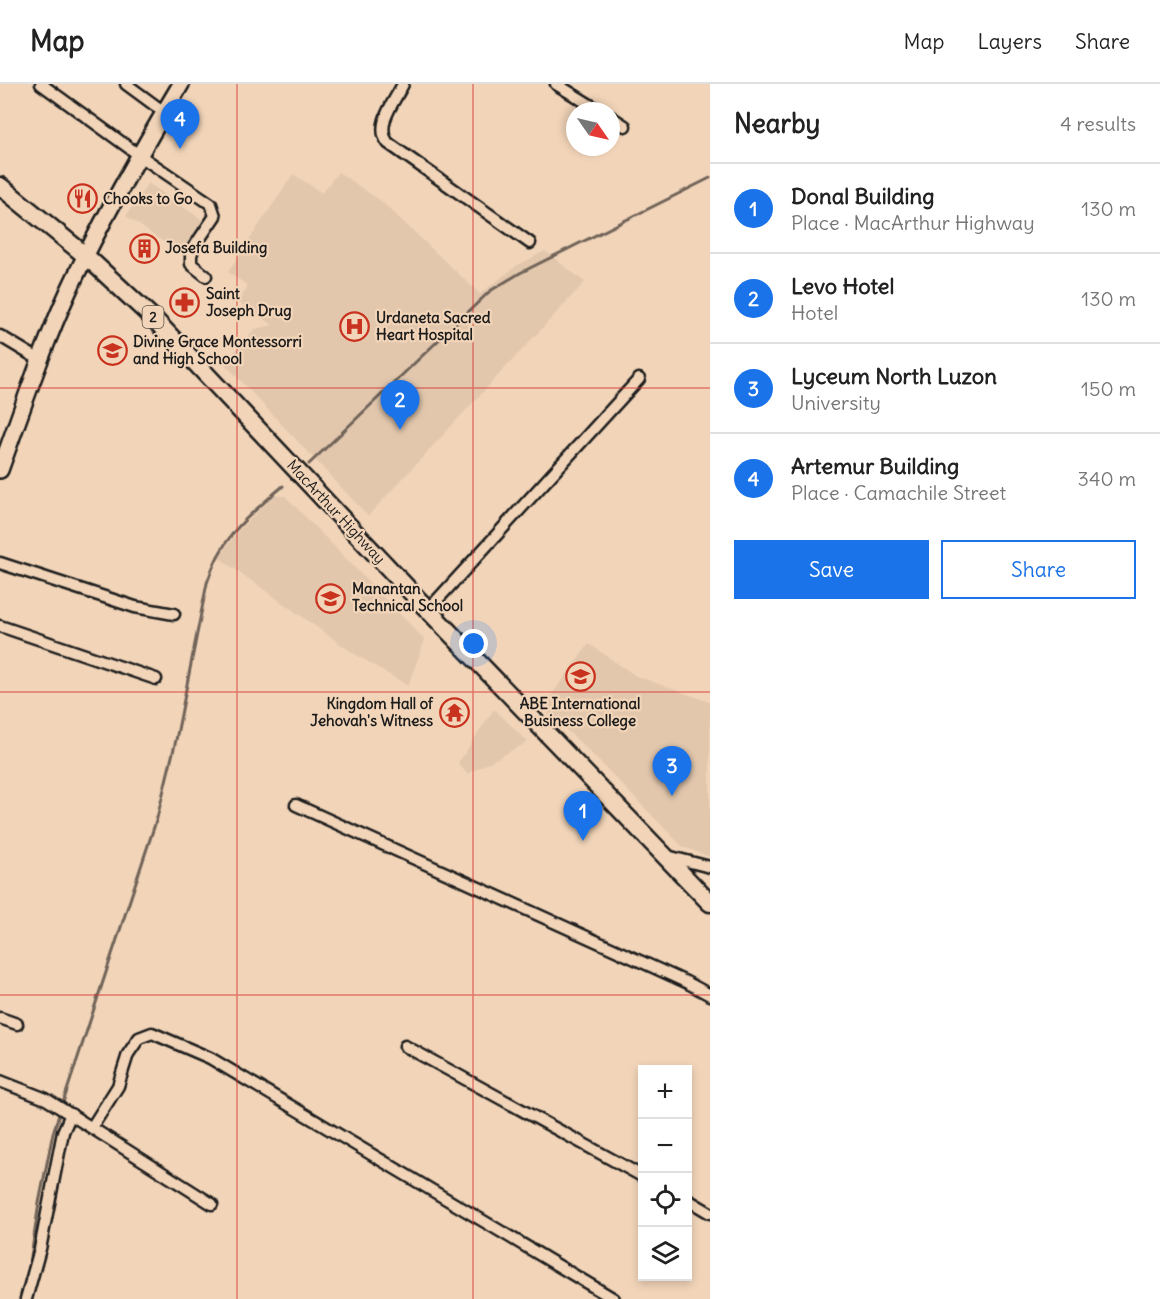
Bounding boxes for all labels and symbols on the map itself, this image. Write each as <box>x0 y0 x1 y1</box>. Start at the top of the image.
pin: 4 <box>160 100 200 149</box>
north arrow <box>566 102 620 156</box>
restaurant icon: Chooks to Go <box>66 183 98 215</box>
place label: Chooks to Go <box>103 189 193 208</box>
building icon: Josefa Building <box>128 232 160 264</box>
place label: Josefa Building <box>165 238 267 258</box>
place label: Saint Joseph Drug <box>206 284 292 321</box>
pharmacy icon: Saint Joseph Drug <box>169 287 201 319</box>
road number: 2 <box>142 306 164 328</box>
place label: Urdaneta Sacred Heart Hospital <box>376 308 491 345</box>
hospital icon: Urdaneta Sacred Heart Hospital <box>339 311 371 343</box>
place label: Divine Grace Montessorri and High School <box>133 332 302 369</box>
school or university icon: Divine Grace Montessorri and High School <box>96 335 128 367</box>
pin: 2 <box>380 380 420 430</box>
street label: MacArthur Highway <box>283 455 390 568</box>
place label: Manantan Technical School <box>352 579 463 615</box>
school or university icon: Manantan Technical School <box>315 582 347 614</box>
your location <box>459 629 488 658</box>
school or university icon: ABE International Business College <box>564 661 596 693</box>
place label: Kingdom Hall of Jehovah's Witness <box>310 694 434 730</box>
place label: ABE International Business College <box>520 694 640 731</box>
temple icon: Kingdom Hall of Jehovah's Witness <box>438 697 470 729</box>
pin: 3 <box>652 746 692 796</box>
pin: 1 <box>564 792 602 841</box>

